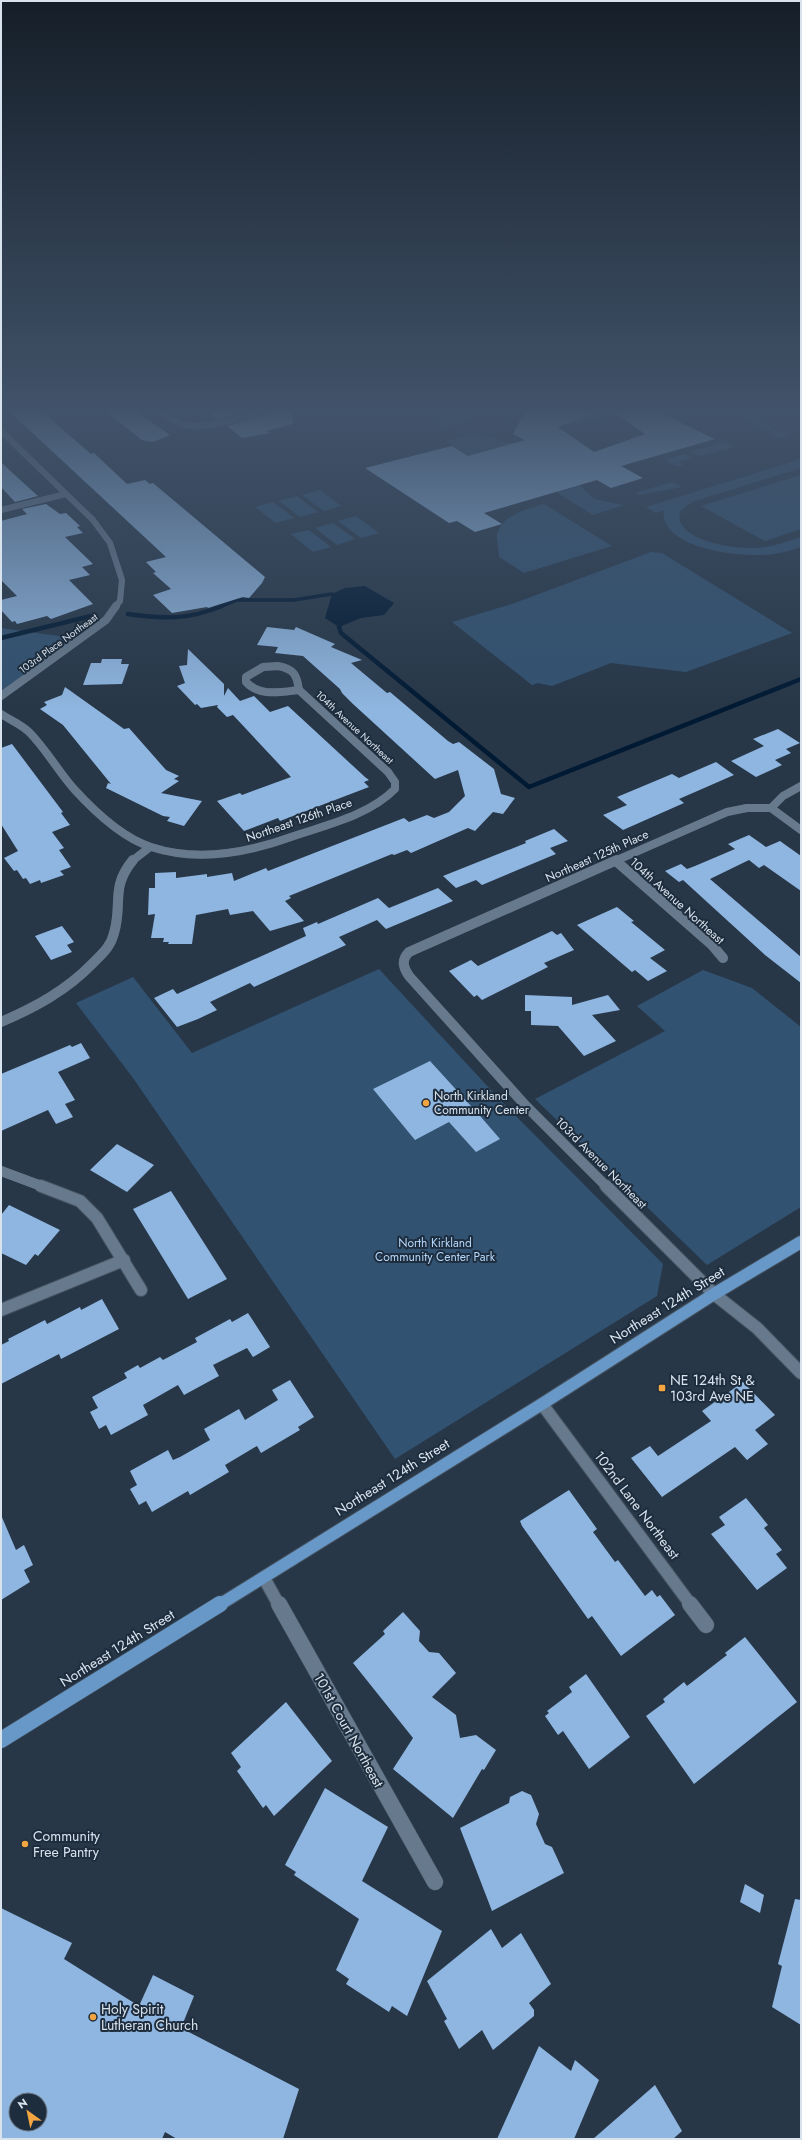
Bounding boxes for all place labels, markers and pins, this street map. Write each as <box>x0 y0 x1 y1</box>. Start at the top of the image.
place label: North Kirkland Community Center <box>434 1087 530 1119</box>
marker: North Kirkland Community Center <box>421 1098 431 1108</box>
place label: NE 124th St & 103rd Ave NE <box>670 1370 755 1406</box>
marker: NE 124th St & 103rd Ave NE <box>657 1383 667 1393</box>
place label: Community Free Pantry <box>33 1826 101 1862</box>
marker: Community Free Pantry <box>20 1839 30 1849</box>
place label: Holy Spirit Lutheran Church <box>101 1999 198 2035</box>
marker: Holy Spirit Lutheran Church <box>88 2012 98 2022</box>

